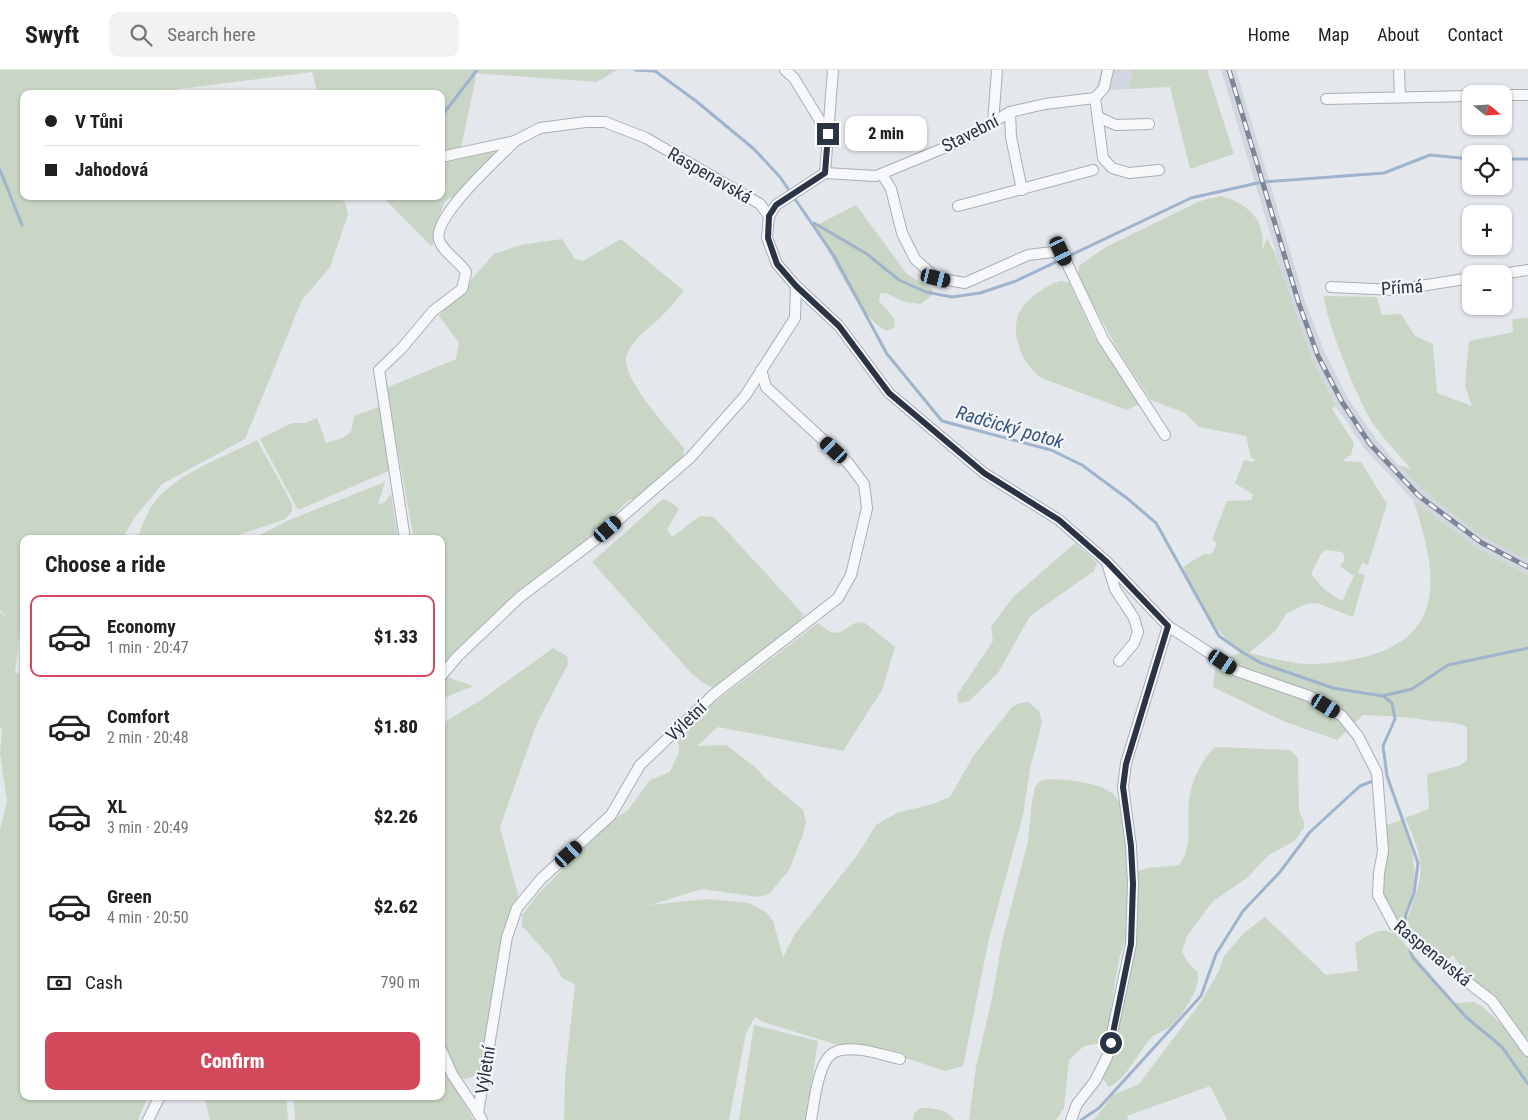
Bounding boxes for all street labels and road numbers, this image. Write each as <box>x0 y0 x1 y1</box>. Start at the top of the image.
street label: Stavební <box>938 109 1003 156</box>
street label: Raspenavská <box>664 143 756 207</box>
street label: Přímá <box>1380 275 1424 299</box>
street label: Výletní <box>661 696 711 745</box>
street label: Raspenavská <box>1390 915 1476 991</box>
street label: Výletní <box>471 1044 499 1096</box>

